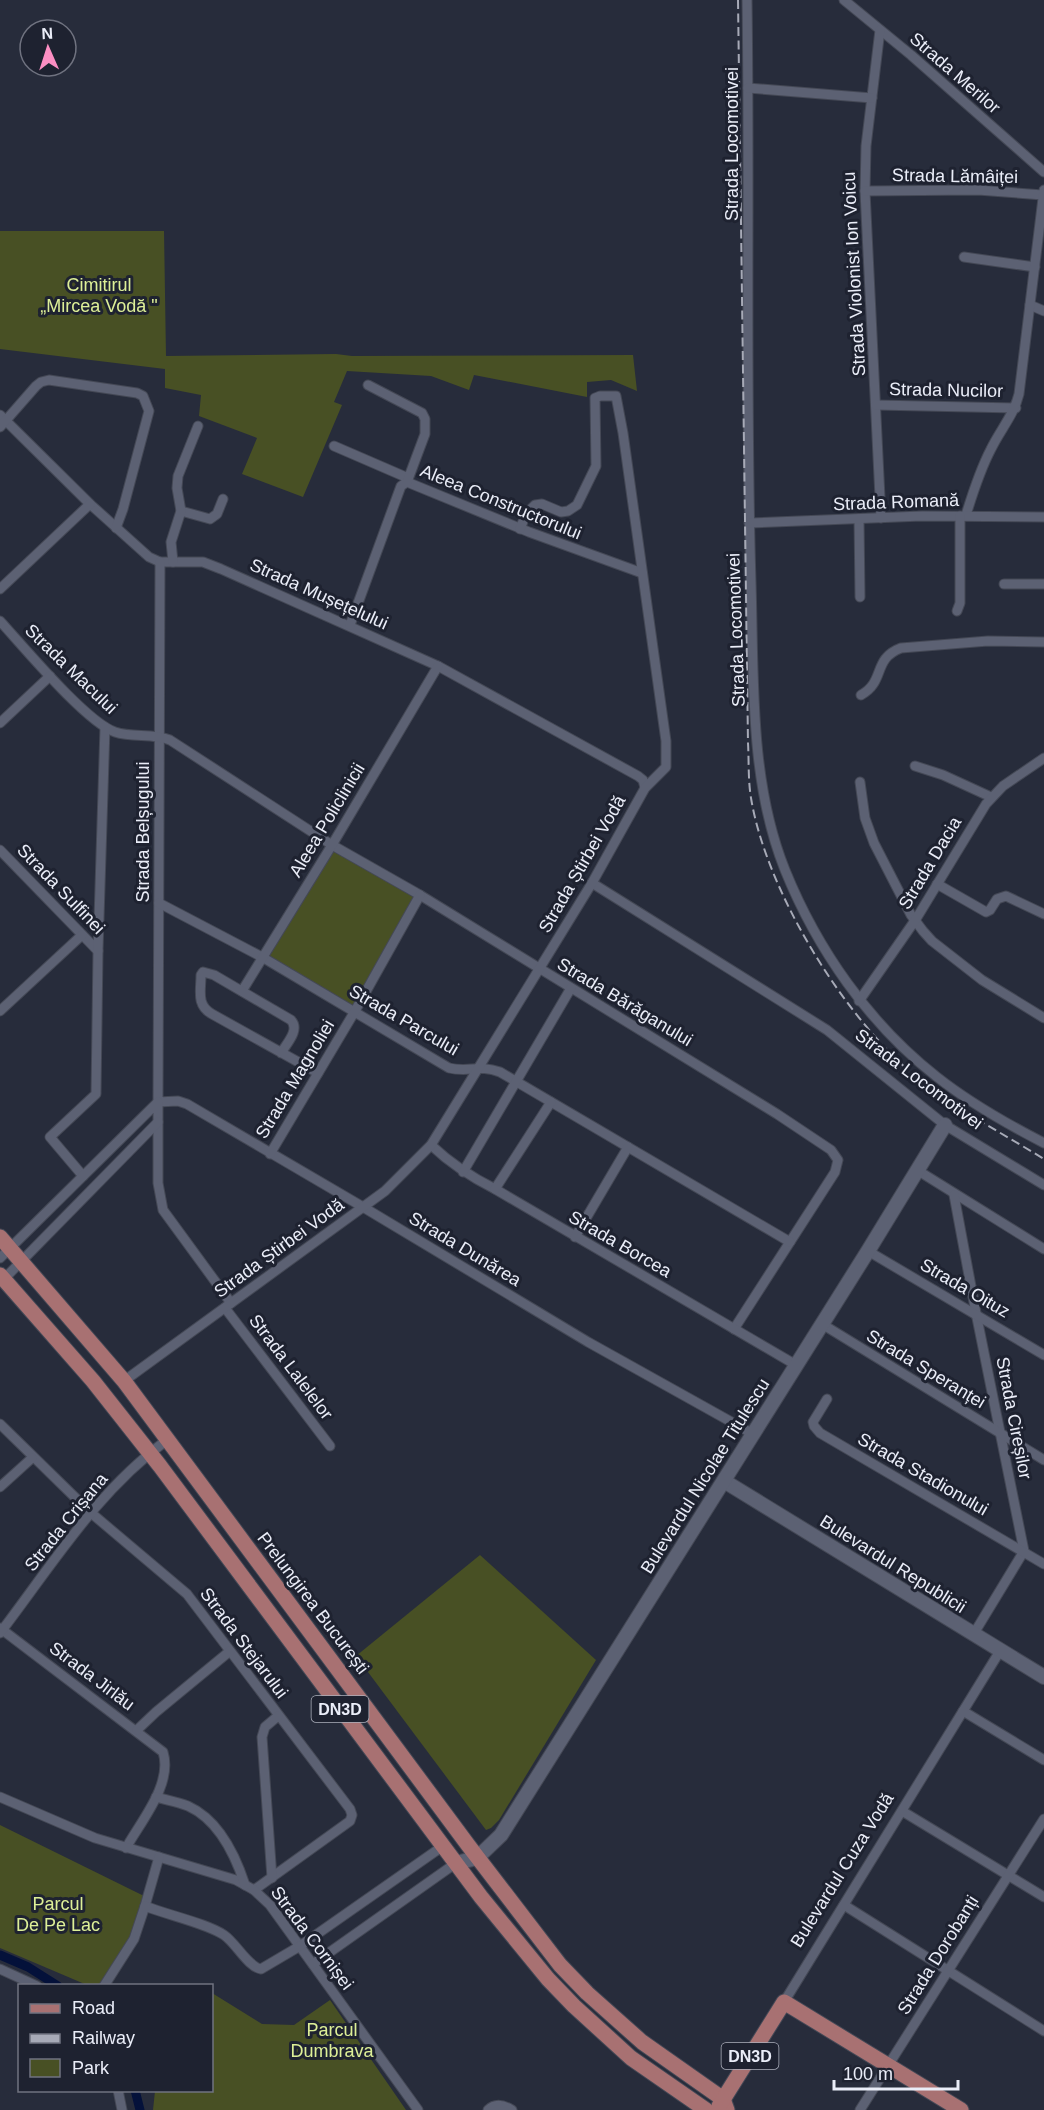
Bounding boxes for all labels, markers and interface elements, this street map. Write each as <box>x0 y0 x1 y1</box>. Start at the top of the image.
north arrow <box>18 18 78 78</box>
text: N <box>41 25 53 42</box>
street label: Strada Merilor <box>906 28 1004 118</box>
street label: Strada Locomotivei <box>722 67 742 221</box>
street label: Strada Lămâiței <box>892 165 1018 187</box>
street label: Strada Violonist Ion Voicu <box>839 171 869 377</box>
park label: Cimitirul „Mircea Vodă " <box>40 275 158 316</box>
street label: Strada Nucilor <box>889 379 1003 401</box>
street label: Aleea Constructorului <box>417 460 585 544</box>
street label: Strada Romană <box>833 490 960 514</box>
street label: Strada Locomotivei <box>723 553 749 707</box>
street label: Strada Mușețelului <box>247 555 391 633</box>
street label: Strada Macului <box>21 620 121 718</box>
street label: Aleea Policlinicii <box>285 760 369 880</box>
street label: Strada Belșugului <box>133 761 153 903</box>
street label: Strada Știrbei Vodă <box>535 791 630 936</box>
street label: Strada Dacia <box>895 812 966 913</box>
street label: Strada Sulfinei <box>13 840 109 938</box>
street label: Strada Bărăganului <box>554 954 696 1050</box>
street label: Strada Parcului <box>346 981 462 1059</box>
street label: Strada Magnoliei <box>252 1016 338 1142</box>
street label: Strada Locomotivei <box>851 1025 987 1133</box>
street label: Strada Știrbei Vodă <box>210 1194 348 1302</box>
street label: Strada Borcea <box>565 1207 676 1282</box>
street label: Strada Dunărea <box>405 1208 525 1291</box>
street label: Strada Oituz <box>917 1254 1013 1322</box>
street label: Strada Lalelelor <box>245 1311 337 1423</box>
street label: Strada Speranței <box>863 1326 989 1412</box>
street label: Strada Cireșilor <box>992 1355 1036 1481</box>
street label: Bulevardul Nicolae Titulescu <box>637 1375 773 1577</box>
street label: Strada Stadionului <box>854 1429 992 1519</box>
street label: Strada Crișana <box>20 1468 112 1575</box>
street label: Bulevardul Republicii <box>816 1511 970 1617</box>
street label: Prelungirea București <box>253 1528 373 1678</box>
street label: Strada Stejarului <box>196 1584 292 1702</box>
street label: Strada Jirlău <box>46 1638 138 1714</box>
road number: DN3D <box>312 1696 368 1722</box>
street label: Bulevardul Cuza Vodă <box>786 1788 898 1951</box>
street label: Strada Cornișei <box>267 1882 357 1994</box>
street label: Strada Dorobanți <box>893 1892 983 2018</box>
park label: Parcul De Pe Lac <box>16 1894 100 1935</box>
legend <box>18 1984 213 2092</box>
text: Road <box>72 1998 115 2018</box>
park label: Parcul Dumbrava <box>290 2020 375 2061</box>
text: Railway <box>72 2028 135 2048</box>
road number: DN3D <box>722 2043 778 2069</box>
scale bar <box>834 2053 958 2091</box>
text: Park <box>72 2058 110 2078</box>
text: 100 m <box>843 2064 893 2084</box>

